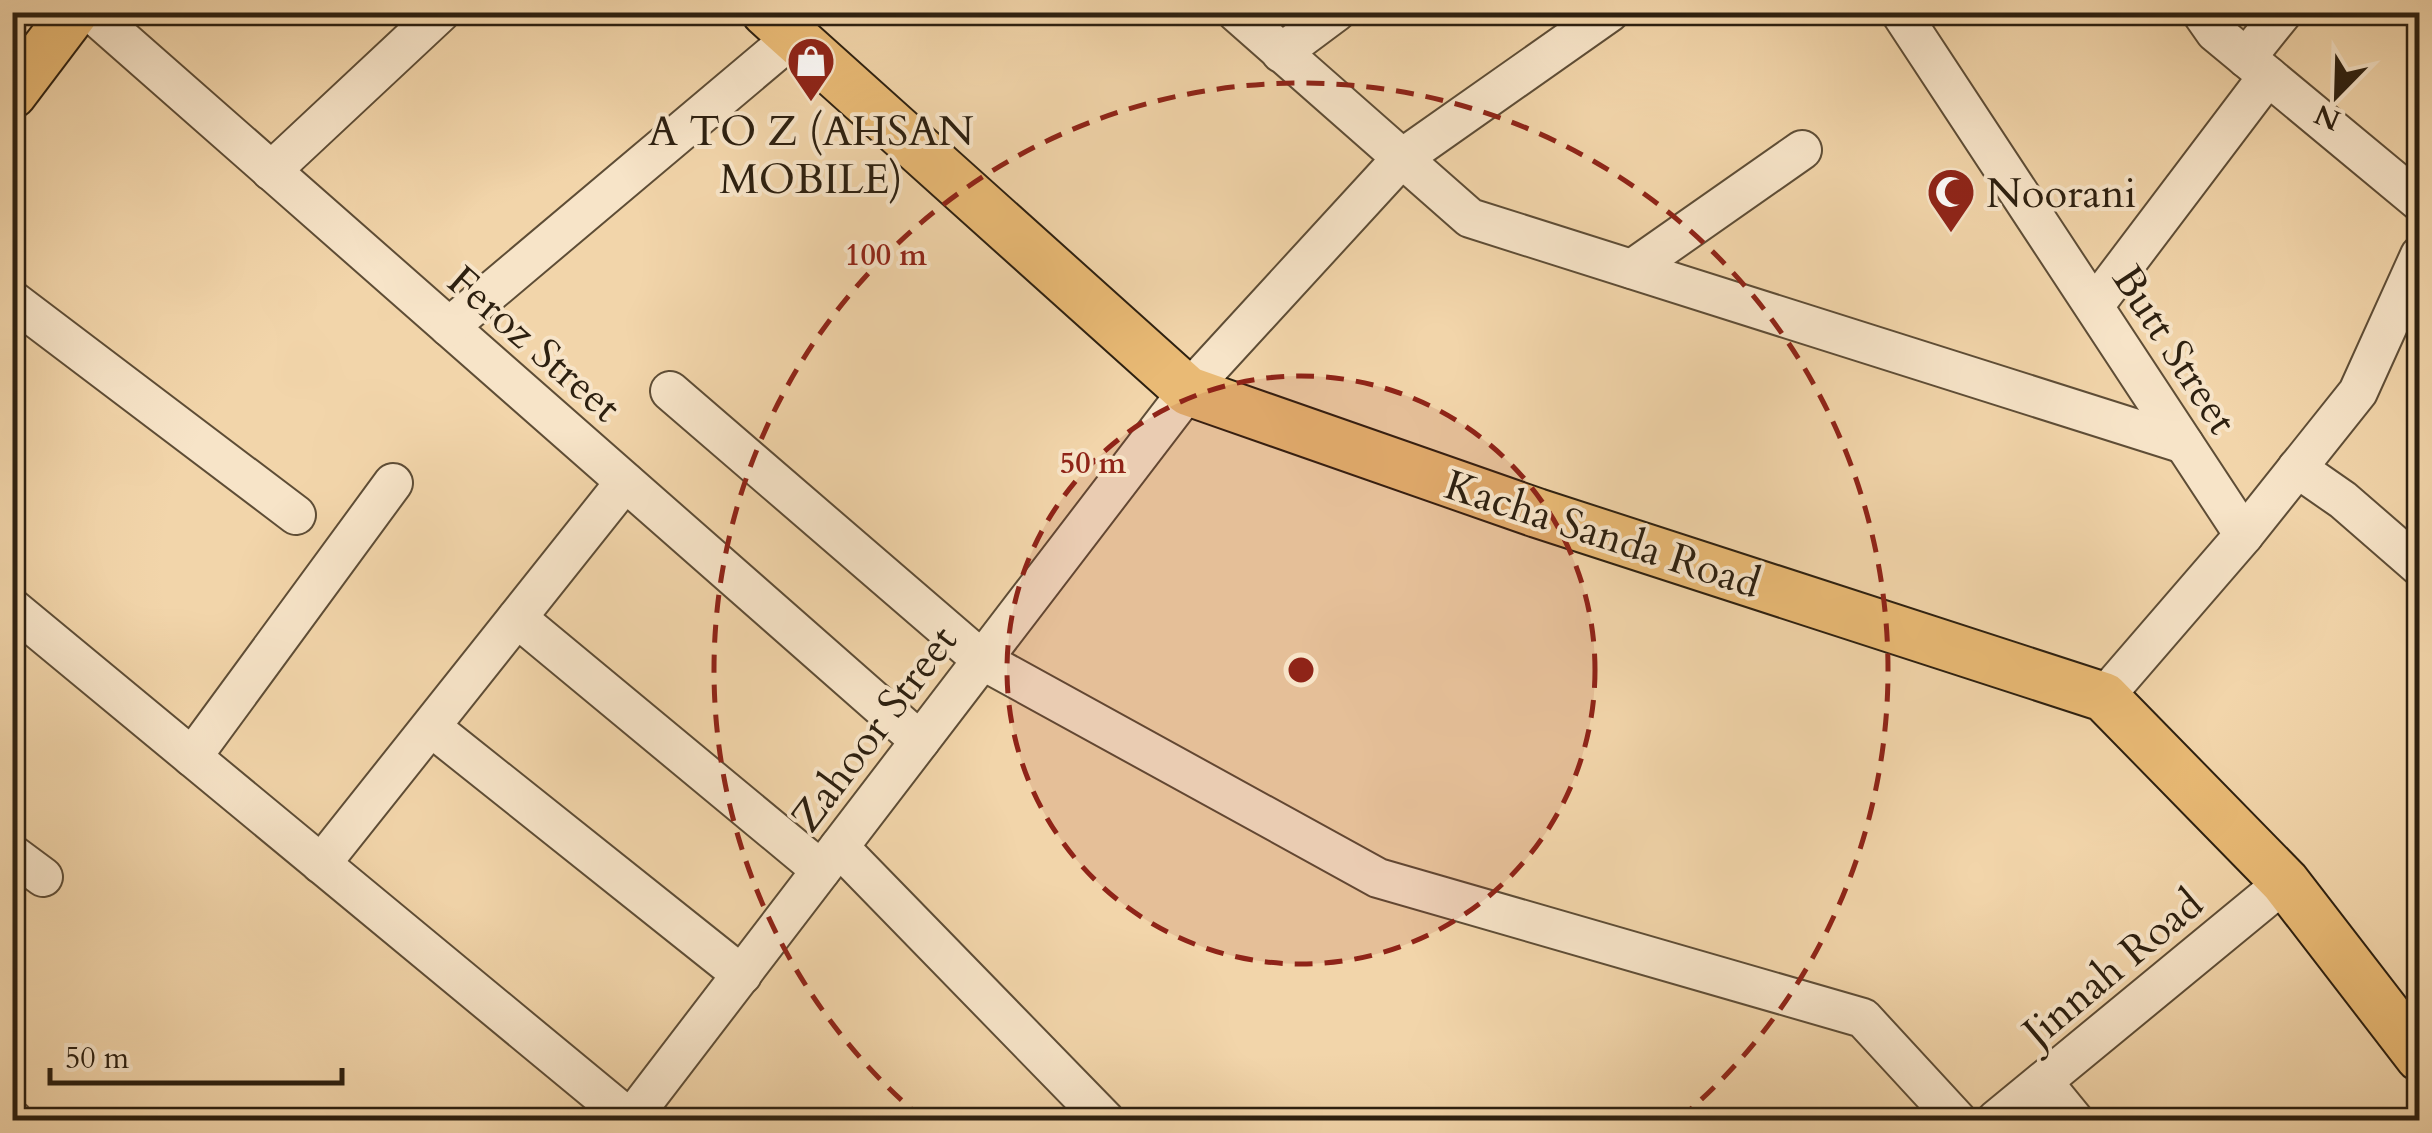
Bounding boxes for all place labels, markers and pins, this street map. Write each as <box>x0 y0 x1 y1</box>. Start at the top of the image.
shop icon: A TO Z (AHSAN MOBILE) <box>785 35 837 103</box>
place label: A TO Z (AHSAN MOBILE) <box>648 103 974 208</box>
place label: Noorani <box>1986 165 2136 222</box>
mosque icon: Noorani <box>1925 166 1977 234</box>
centre of rings <box>1283 652 1319 688</box>

